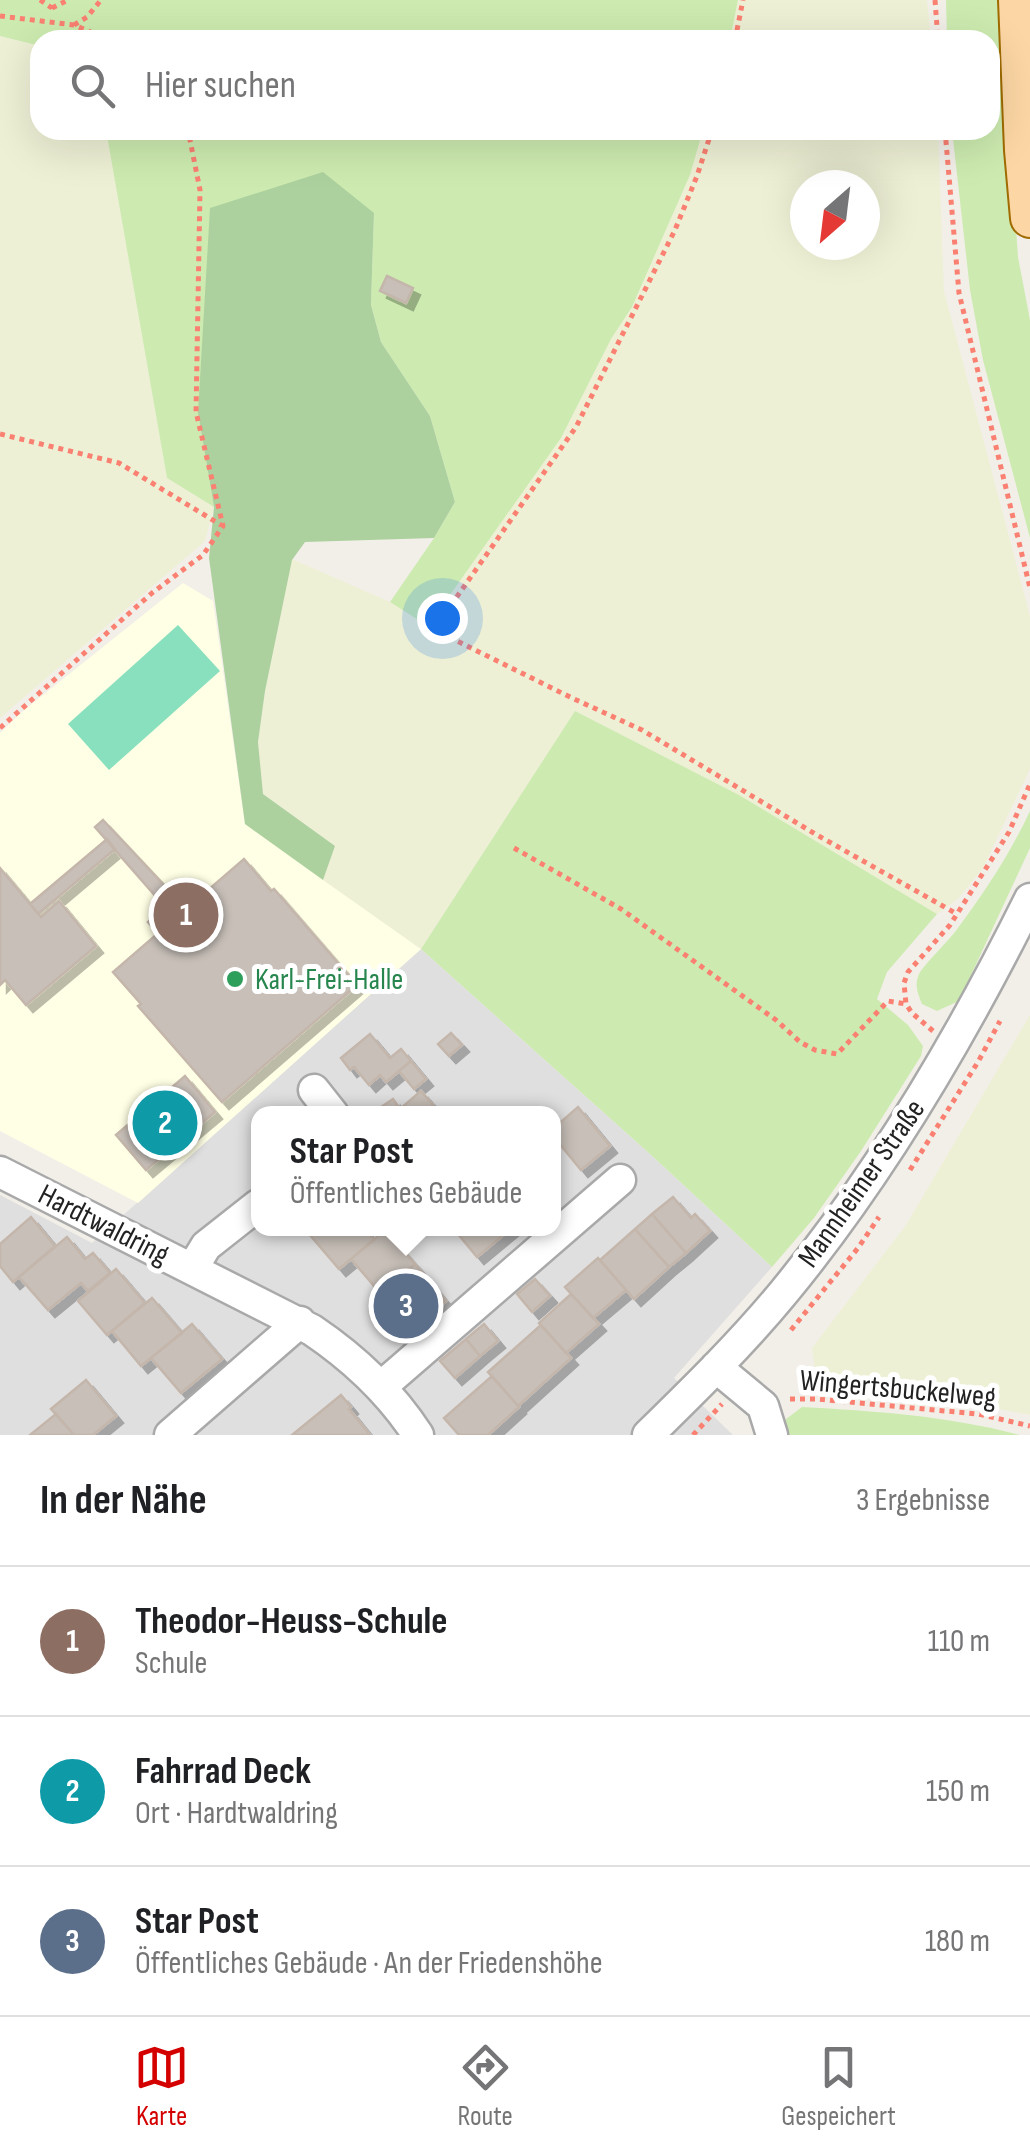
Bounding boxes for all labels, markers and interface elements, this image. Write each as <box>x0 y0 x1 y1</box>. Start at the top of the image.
search box <box>30 30 1000 140</box>
icon: search <box>65 58 120 113</box>
text: Hier suchen <box>145 63 296 108</box>
north arrow <box>790 170 880 260</box>
your location <box>417 593 468 644</box>
pin: 1 <box>154 878 218 952</box>
place label: Karl-Frei-Halle <box>255 962 403 998</box>
marker: Karl-Frei-Halle <box>224 968 246 990</box>
pin: 2 <box>132 1086 198 1160</box>
street label: Mannheimer Straße <box>791 1093 933 1274</box>
popup <box>251 1106 561 1236</box>
text: Star Post <box>290 1129 413 1174</box>
text: Öffentliches Gebäude <box>290 1174 522 1213</box>
street label: Hardtwaldring <box>32 1177 175 1273</box>
pin: 3 <box>374 1268 438 1344</box>
street label: Wingertsbuckelweg <box>798 1362 998 1416</box>
text: In der Nähe <box>40 1475 207 1526</box>
text: 3 Ergebnisse <box>856 1481 990 1520</box>
text: Theodor-Heuss-Schule <box>135 1599 447 1644</box>
text: 1 <box>66 1622 79 1661</box>
text: 110 m <box>928 1622 990 1661</box>
text: Schule <box>135 1644 207 1683</box>
text: Fahrrad Deck <box>135 1749 311 1794</box>
text: 2 <box>65 1772 80 1811</box>
text: 150 m <box>926 1772 990 1811</box>
text: Ort · Hardtwaldring <box>135 1794 338 1833</box>
text: Star Post <box>135 1899 259 1944</box>
text: 3 <box>65 1922 80 1961</box>
text: 180 m <box>925 1922 990 1961</box>
text: Öffentliches Gebäude · An der Friedenshöhe <box>135 1944 603 1983</box>
tab: Karte <box>134 2040 189 2133</box>
tab: Route <box>457 2040 513 2133</box>
tab: Gespeichert <box>781 2040 896 2133</box>

